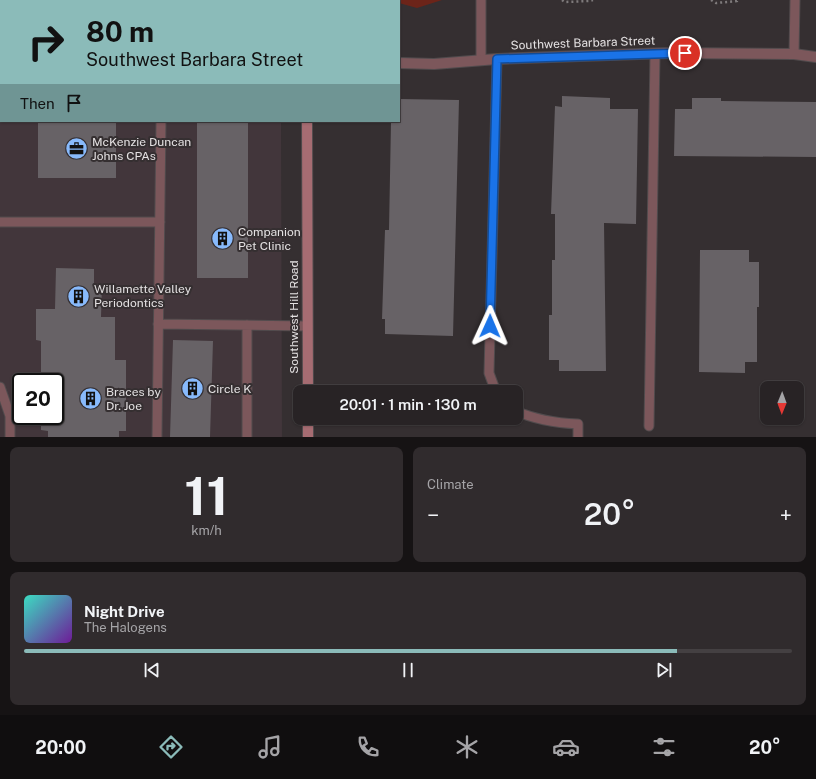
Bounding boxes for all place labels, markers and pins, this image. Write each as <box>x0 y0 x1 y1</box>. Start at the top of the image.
pin <box>668 36 702 70</box>
place label: McKenzie Duncan Johns CPAs <box>92 135 191 163</box>
office icon: McKenzie Duncan Johns CPAs <box>64 136 90 162</box>
place label: Companion Pet Clinic <box>238 225 301 253</box>
building icon: Companion Pet Clinic <box>209 226 235 252</box>
place label: Willamette Valley Periodontics <box>94 282 192 310</box>
building icon: Willamette Valley Periodontics <box>65 283 91 309</box>
building icon: Circle K <box>179 376 205 402</box>
place label: Circle K <box>208 382 252 396</box>
place label: Braces by Dr. Joe <box>106 385 161 413</box>
building icon: Braces by Dr. Joe <box>78 386 104 412</box>

